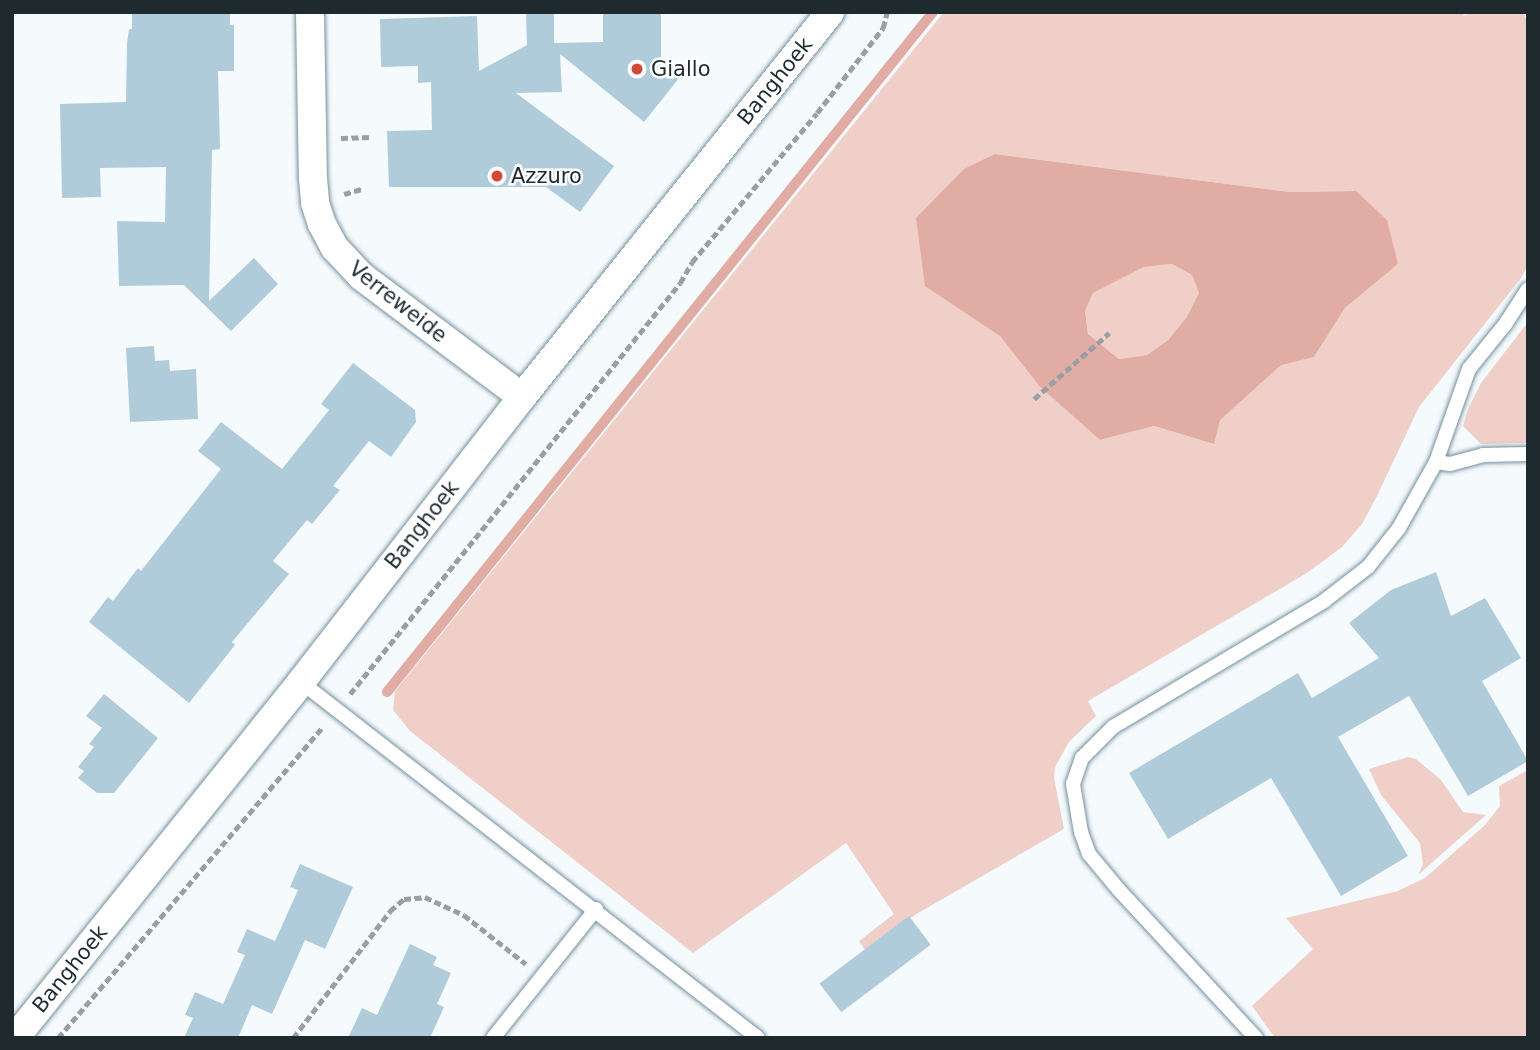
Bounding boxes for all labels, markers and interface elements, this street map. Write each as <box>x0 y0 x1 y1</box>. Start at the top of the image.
street label: Banghoek <box>732 32 818 130</box>
place label: Giallo <box>651 56 710 82</box>
marker: Giallo <box>629 61 645 77</box>
place label: Azzuro <box>511 163 582 189</box>
marker: Azzuro <box>489 168 505 184</box>
street label: Verreweide <box>344 256 452 348</box>
street label: Banghoek <box>380 476 464 574</box>
street label: Banghoek <box>27 920 113 1018</box>

